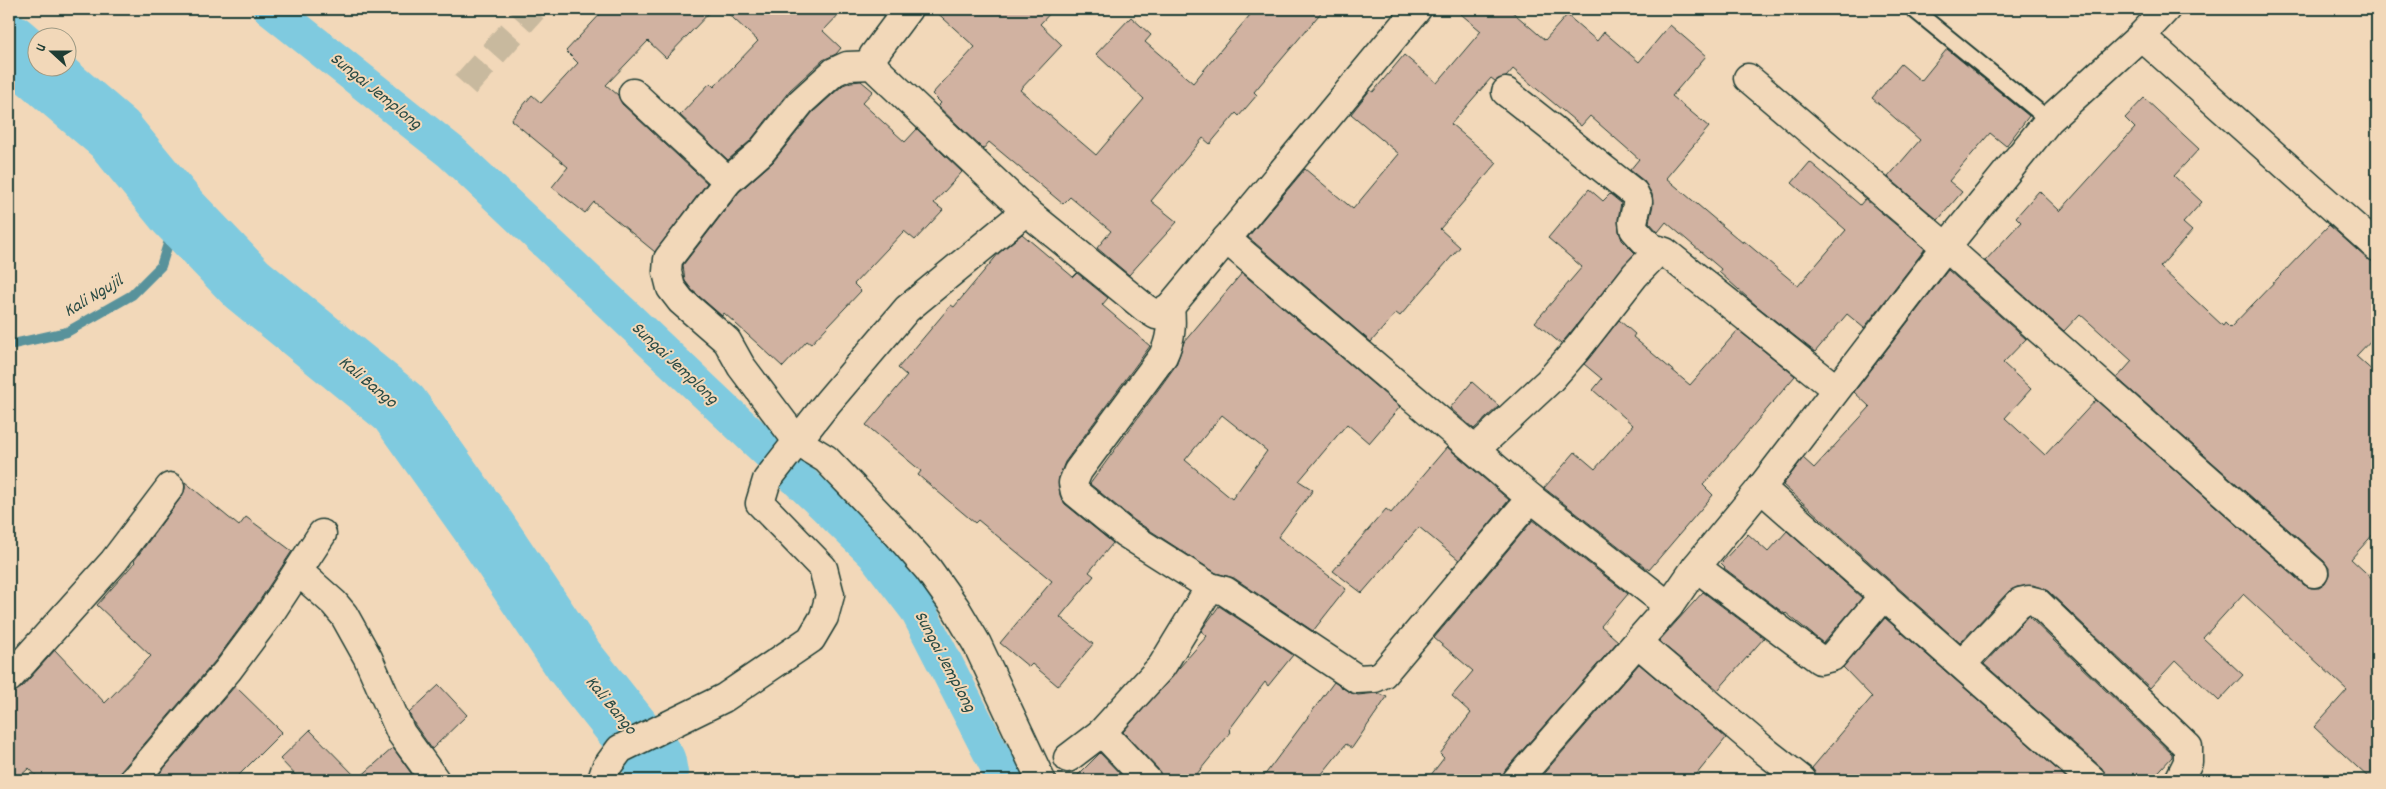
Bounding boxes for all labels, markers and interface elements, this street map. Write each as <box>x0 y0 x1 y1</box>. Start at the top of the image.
north arrow <box>28 28 78 78</box>
text: U <box>31 41 52 55</box>
water label: Sungai Jemplong <box>324 47 427 137</box>
water label: Kali Ngujil <box>60 269 130 325</box>
water label: Sungai Jemplong <box>625 317 724 412</box>
water label: Kali Bango <box>332 351 402 416</box>
water label: Sungai Jemplong <box>907 607 982 718</box>
water label: Kali Bango <box>578 671 642 742</box>

